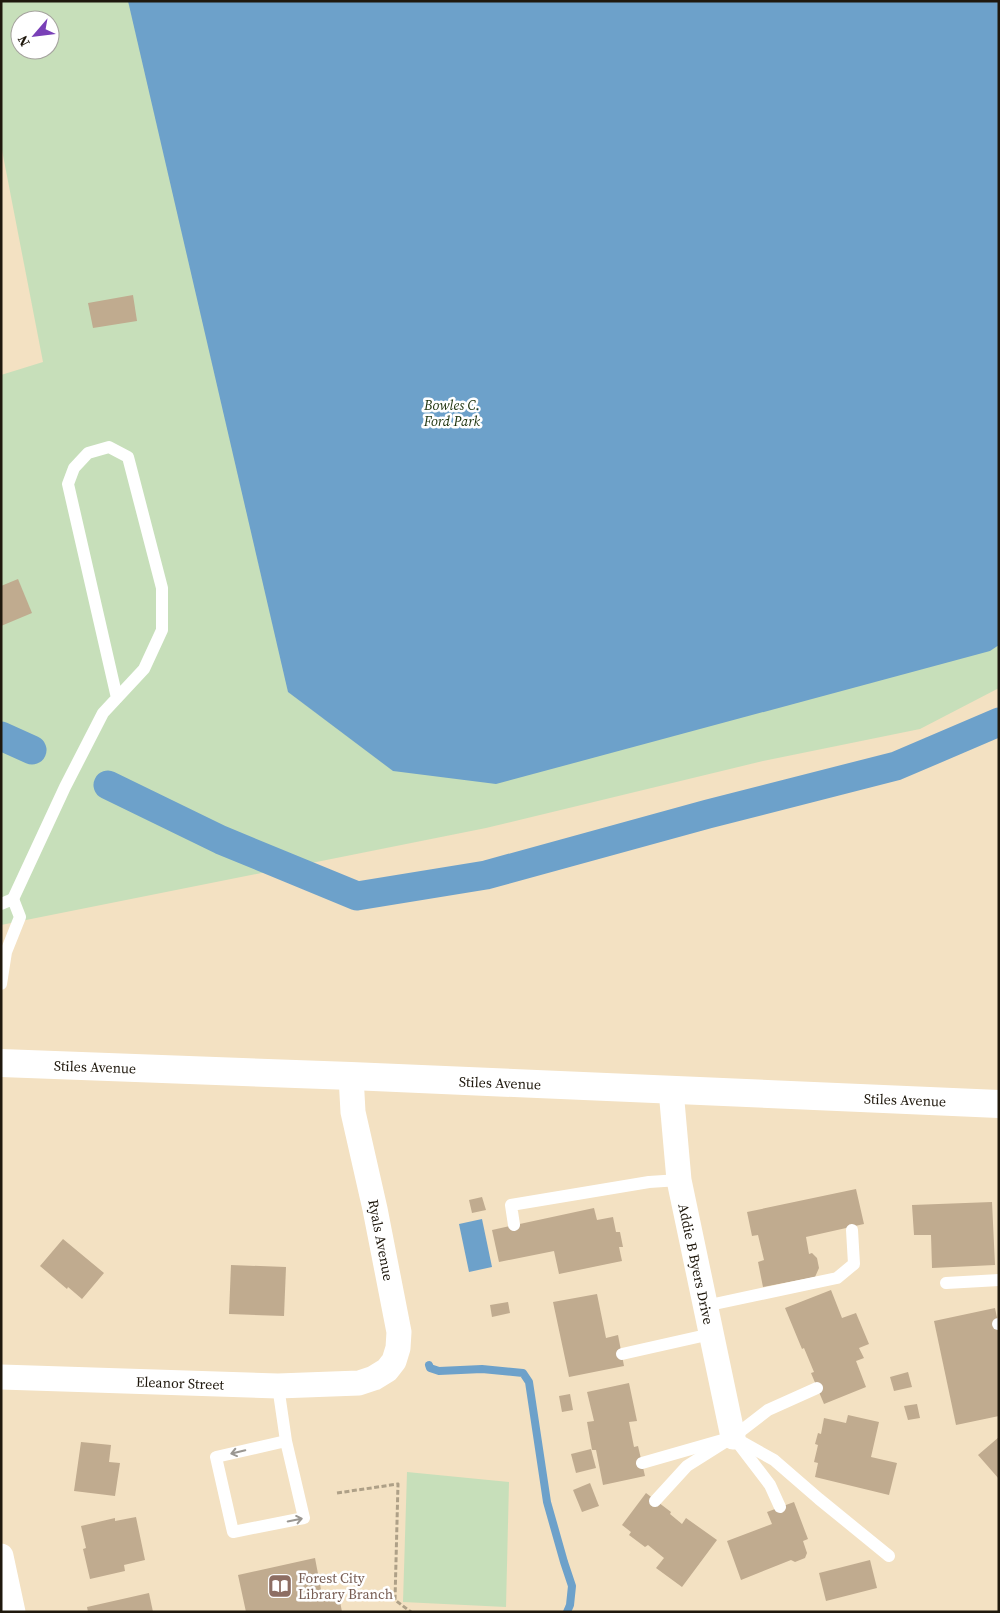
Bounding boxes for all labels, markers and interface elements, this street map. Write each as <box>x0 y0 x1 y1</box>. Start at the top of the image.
north arrow <box>10 10 60 60</box>
text: N <box>12 32 35 50</box>
park label: Bowles C. Ford Park <box>423 395 481 431</box>
street label: Stiles Avenue <box>53 1056 137 1078</box>
street label: Stiles Avenue <box>458 1072 542 1094</box>
street label: Stiles Avenue <box>863 1089 947 1111</box>
street label: Ryals Avenue <box>363 1198 399 1282</box>
street label: Addie B Byers Drive <box>673 1202 719 1326</box>
street label: Eleanor Street <box>136 1371 225 1395</box>
one-way arrow <box>231 1447 247 1457</box>
one-way arrow <box>287 1515 303 1524</box>
place label: Forest City Library Branch <box>298 1568 393 1604</box>
library icon: Forest City Library Branch <box>267 1573 293 1599</box>

